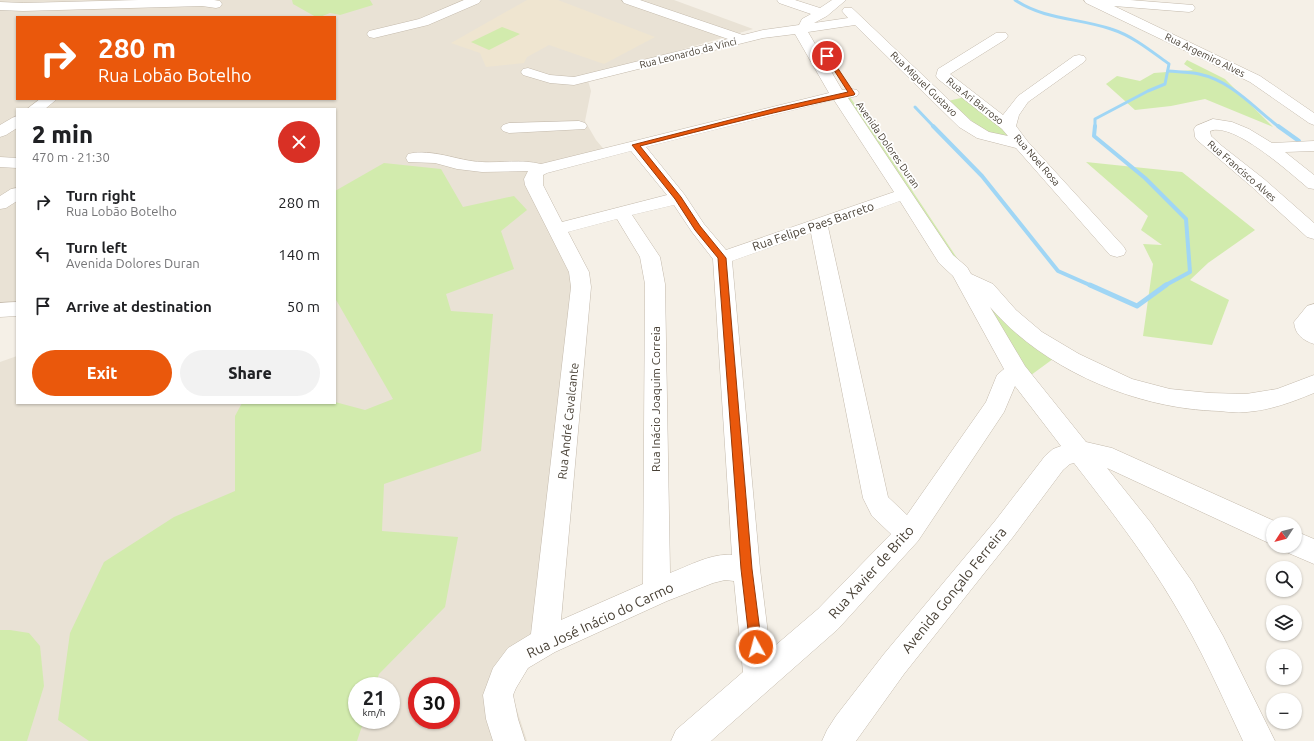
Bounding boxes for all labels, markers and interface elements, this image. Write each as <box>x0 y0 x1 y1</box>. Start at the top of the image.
street label: Rua Argemiro Alves <box>1163 31 1247 79</box>
icon: right <box>32 32 84 84</box>
text: 280 m <box>98 32 176 63</box>
street label: Rua Leonardo da Vinci <box>638 36 738 70</box>
pin <box>810 39 844 73</box>
icon: arrive <box>816 45 838 67</box>
street label: Rua Miguel Gustavo <box>888 49 960 119</box>
text: Rua Lobão Botelho <box>98 65 251 85</box>
street label: Rua Ari Barroso <box>944 75 1006 127</box>
street label: Avenida Dolores Duran <box>854 100 922 190</box>
text: 2 min <box>32 121 93 148</box>
button: close <box>278 121 320 163</box>
street label: Rua Noel Rosa <box>1012 132 1062 188</box>
street label: Rua Francisco Alves <box>1206 138 1278 204</box>
text: 470 m · 21:30 <box>32 150 110 164</box>
text: Turn right <box>66 187 136 204</box>
icon: right <box>32 191 54 213</box>
text: 280 m <box>278 194 320 211</box>
street label: Rua Felipe Paes Barreto <box>751 199 875 253</box>
text: Rua Lobão Botelho <box>66 204 177 218</box>
text: Turn left <box>66 239 127 256</box>
icon: left <box>32 243 54 265</box>
text: 140 m <box>278 246 320 263</box>
text: Avenida Dolores Duran <box>66 256 200 270</box>
icon: arrive <box>32 295 54 317</box>
text: Arrive at destination <box>66 298 212 315</box>
text: 50 m <box>287 298 320 315</box>
street label: Rua Inácio Joaquim Correia <box>649 326 662 472</box>
button: Exit <box>32 350 172 396</box>
button: Share <box>180 350 320 396</box>
street label: Rua André Cavalcante <box>555 362 581 480</box>
north arrow <box>1266 517 1302 553</box>
map controls <box>1266 517 1302 729</box>
street label: Rua Xavier de Brito <box>825 522 917 622</box>
street label: Avenida Gonçalo Ferreira <box>898 524 1010 656</box>
button: search <box>1266 561 1302 597</box>
street label: Rua José Inácio do Carmo <box>524 579 676 661</box>
button: layers <box>1266 605 1302 641</box>
position arrow <box>735 626 777 668</box>
button: + <box>1266 649 1302 685</box>
speed limit sign: 30 <box>408 677 460 729</box>
text: 21 <box>363 686 385 709</box>
button: − <box>1266 693 1302 729</box>
text: km/h <box>362 707 386 718</box>

